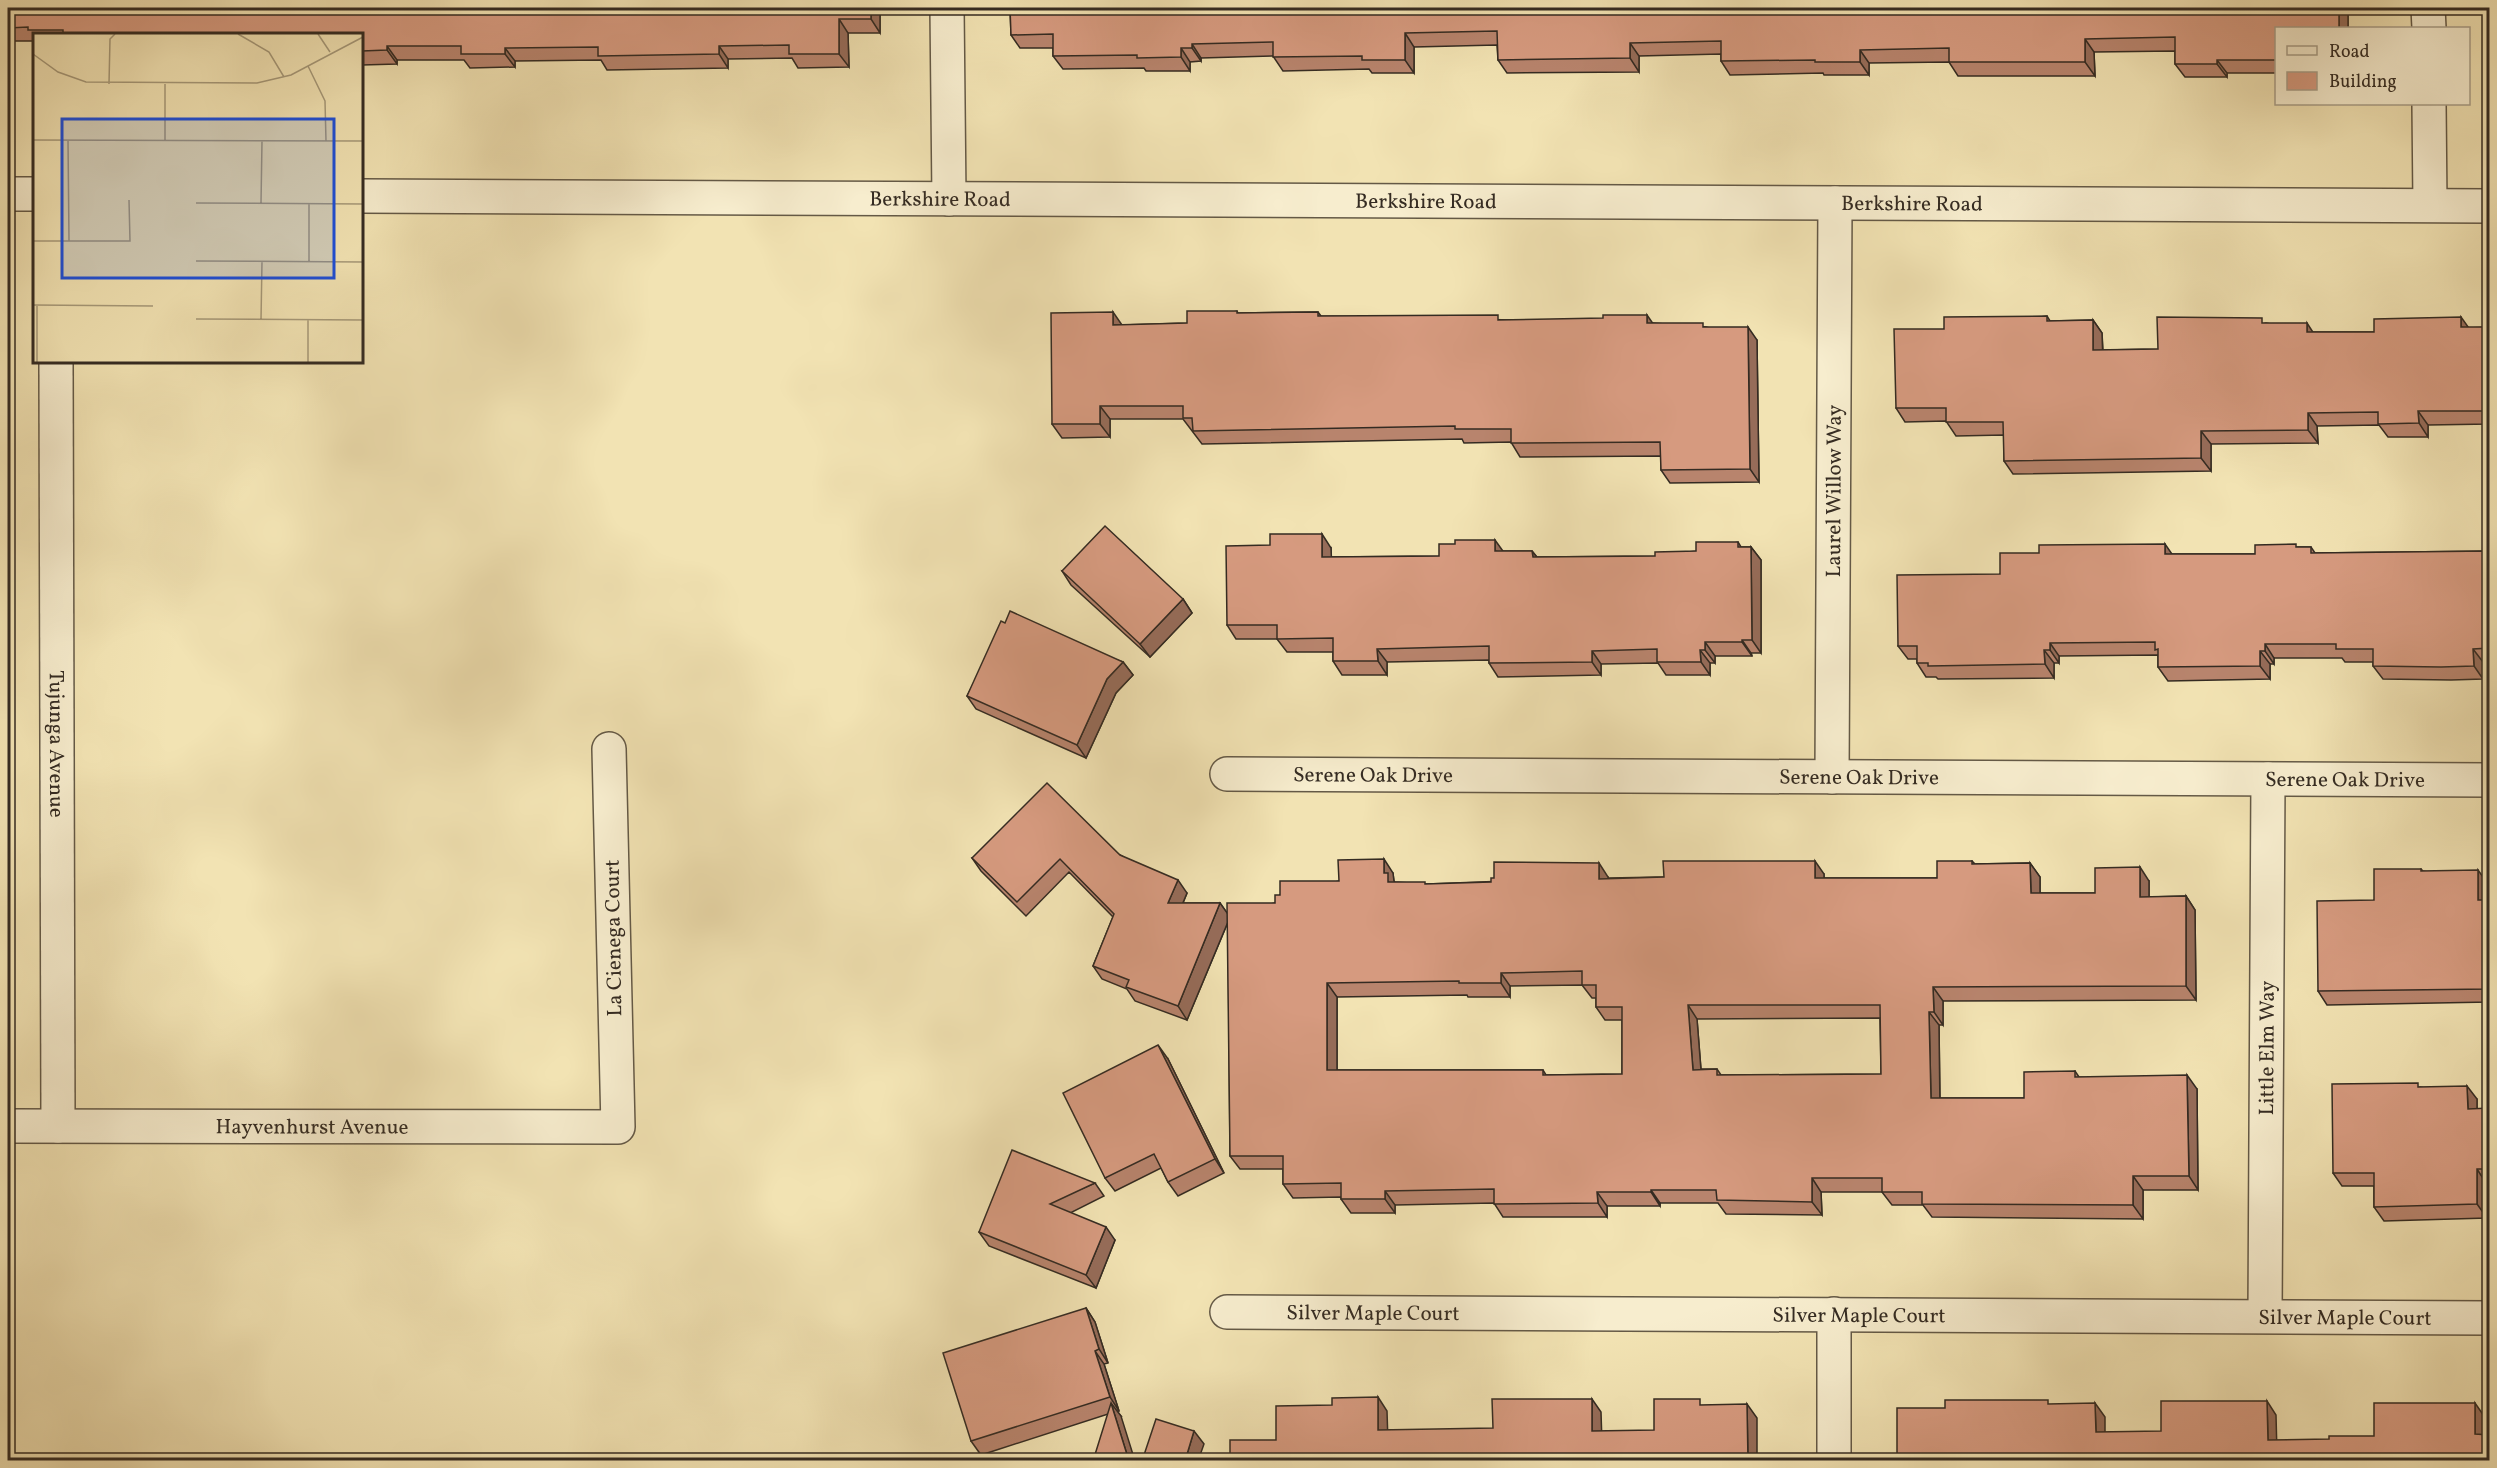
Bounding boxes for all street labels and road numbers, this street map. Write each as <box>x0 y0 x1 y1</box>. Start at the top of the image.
street label: Berkshire Road <box>869 185 1011 215</box>
street label: Berkshire Road <box>1355 188 1497 217</box>
street label: Berkshire Road <box>1841 190 1983 220</box>
street label: Laurel Willow Way <box>1820 404 1850 578</box>
street label: Tujunga Avenue <box>41 670 70 818</box>
street label: Serene Oak Drive <box>1293 761 1453 791</box>
street label: Serene Oak Drive <box>1779 764 1939 793</box>
street label: Serene Oak Drive <box>2265 766 2425 796</box>
street label: La Cienega Court <box>599 859 630 1017</box>
street label: Little Elm Way <box>2253 980 2283 1116</box>
street label: Hayvenhurst Avenue <box>215 1113 409 1143</box>
street label: Silver Maple Court <box>1286 1299 1460 1329</box>
street label: Silver Maple Court <box>1772 1302 1946 1331</box>
street label: Silver Maple Court <box>2258 1304 2432 1334</box>

